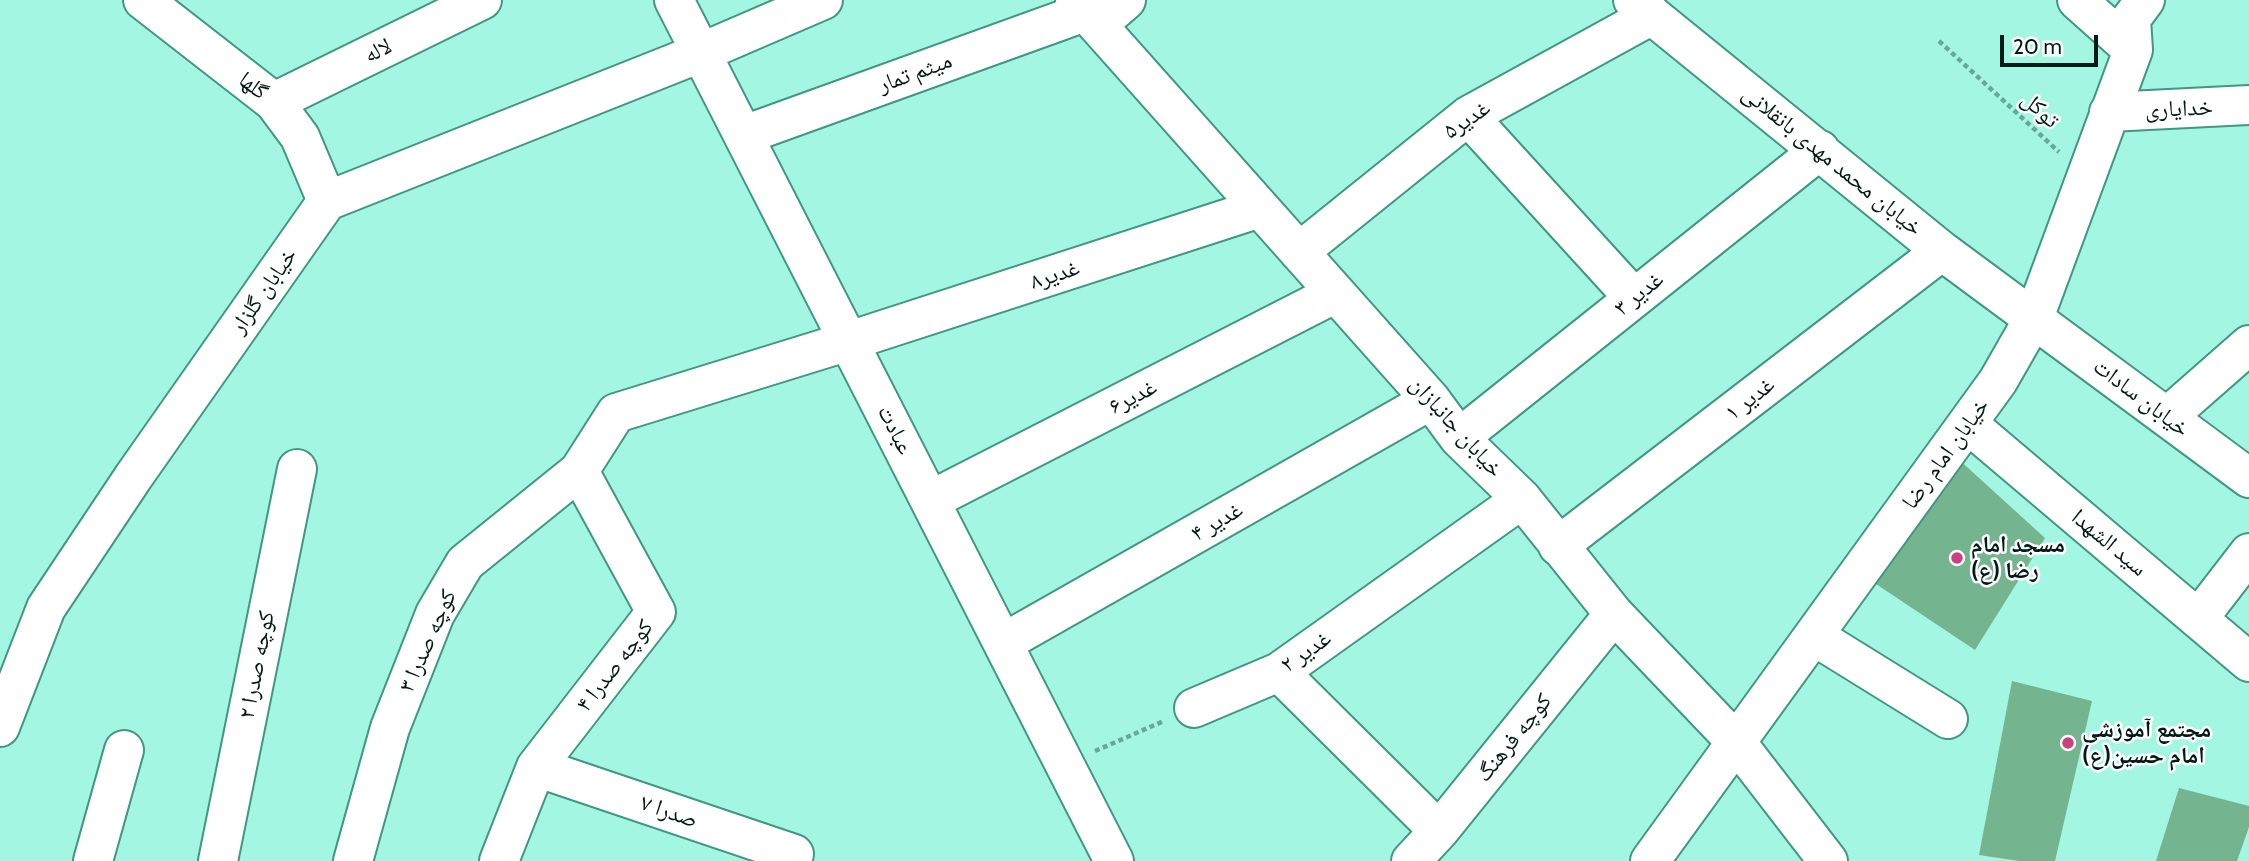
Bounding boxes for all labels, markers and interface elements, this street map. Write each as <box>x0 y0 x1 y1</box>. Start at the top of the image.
scale bar <box>2004 21 2102 65</box>
street label: لاله <box>360 33 396 69</box>
text: 20 m <box>2013 34 2062 59</box>
street label: میثم تمار <box>874 47 956 99</box>
street label: گلها <box>233 66 273 106</box>
street label: خیابان محمد مهدی بانقلانی <box>1736 80 1928 242</box>
street label: توکل <box>2015 86 2065 134</box>
street label: خدایاری <box>2145 94 2213 124</box>
street label: غدیر۵ <box>1439 95 1495 145</box>
street label: خیابان گلزار <box>224 243 304 339</box>
street label: غدیر۸ <box>1027 254 1083 296</box>
street label: غدیر ۳ <box>1609 266 1669 322</box>
street label: خیابان سادات <box>2087 353 2195 443</box>
street label: خیابان جانبازان <box>1403 371 1509 483</box>
street label: غدیر ۱ <box>1720 371 1780 427</box>
street label: غدیر۶ <box>1104 373 1162 421</box>
street label: خیابان امام رضا <box>1896 393 1996 515</box>
street label: عبادت <box>871 401 919 459</box>
street label: غدیر ۴ <box>1186 496 1248 548</box>
street label: سید الشهدا <box>2066 503 2152 583</box>
place label: مسجد امام رضا (ع) <box>1971 531 2065 585</box>
marker: مسجد امام رضا (ع) <box>1949 550 1965 566</box>
street label: کوچه صدرا ۳ <box>393 585 463 697</box>
street label: کوچه صدرا ۲ <box>233 609 281 721</box>
street label: کوچه صدرا ۴ <box>570 614 660 718</box>
street label: غدیر ۲ <box>1275 625 1337 679</box>
street label: کوچه فرهنگ <box>1470 688 1558 788</box>
place label: مجتمع آموزشی امام حسین(ع) <box>2082 716 2211 770</box>
marker: مجتمع آموزشی امام حسین(ع) <box>2060 735 2076 751</box>
street label: صدرا ۷ <box>637 789 701 835</box>

